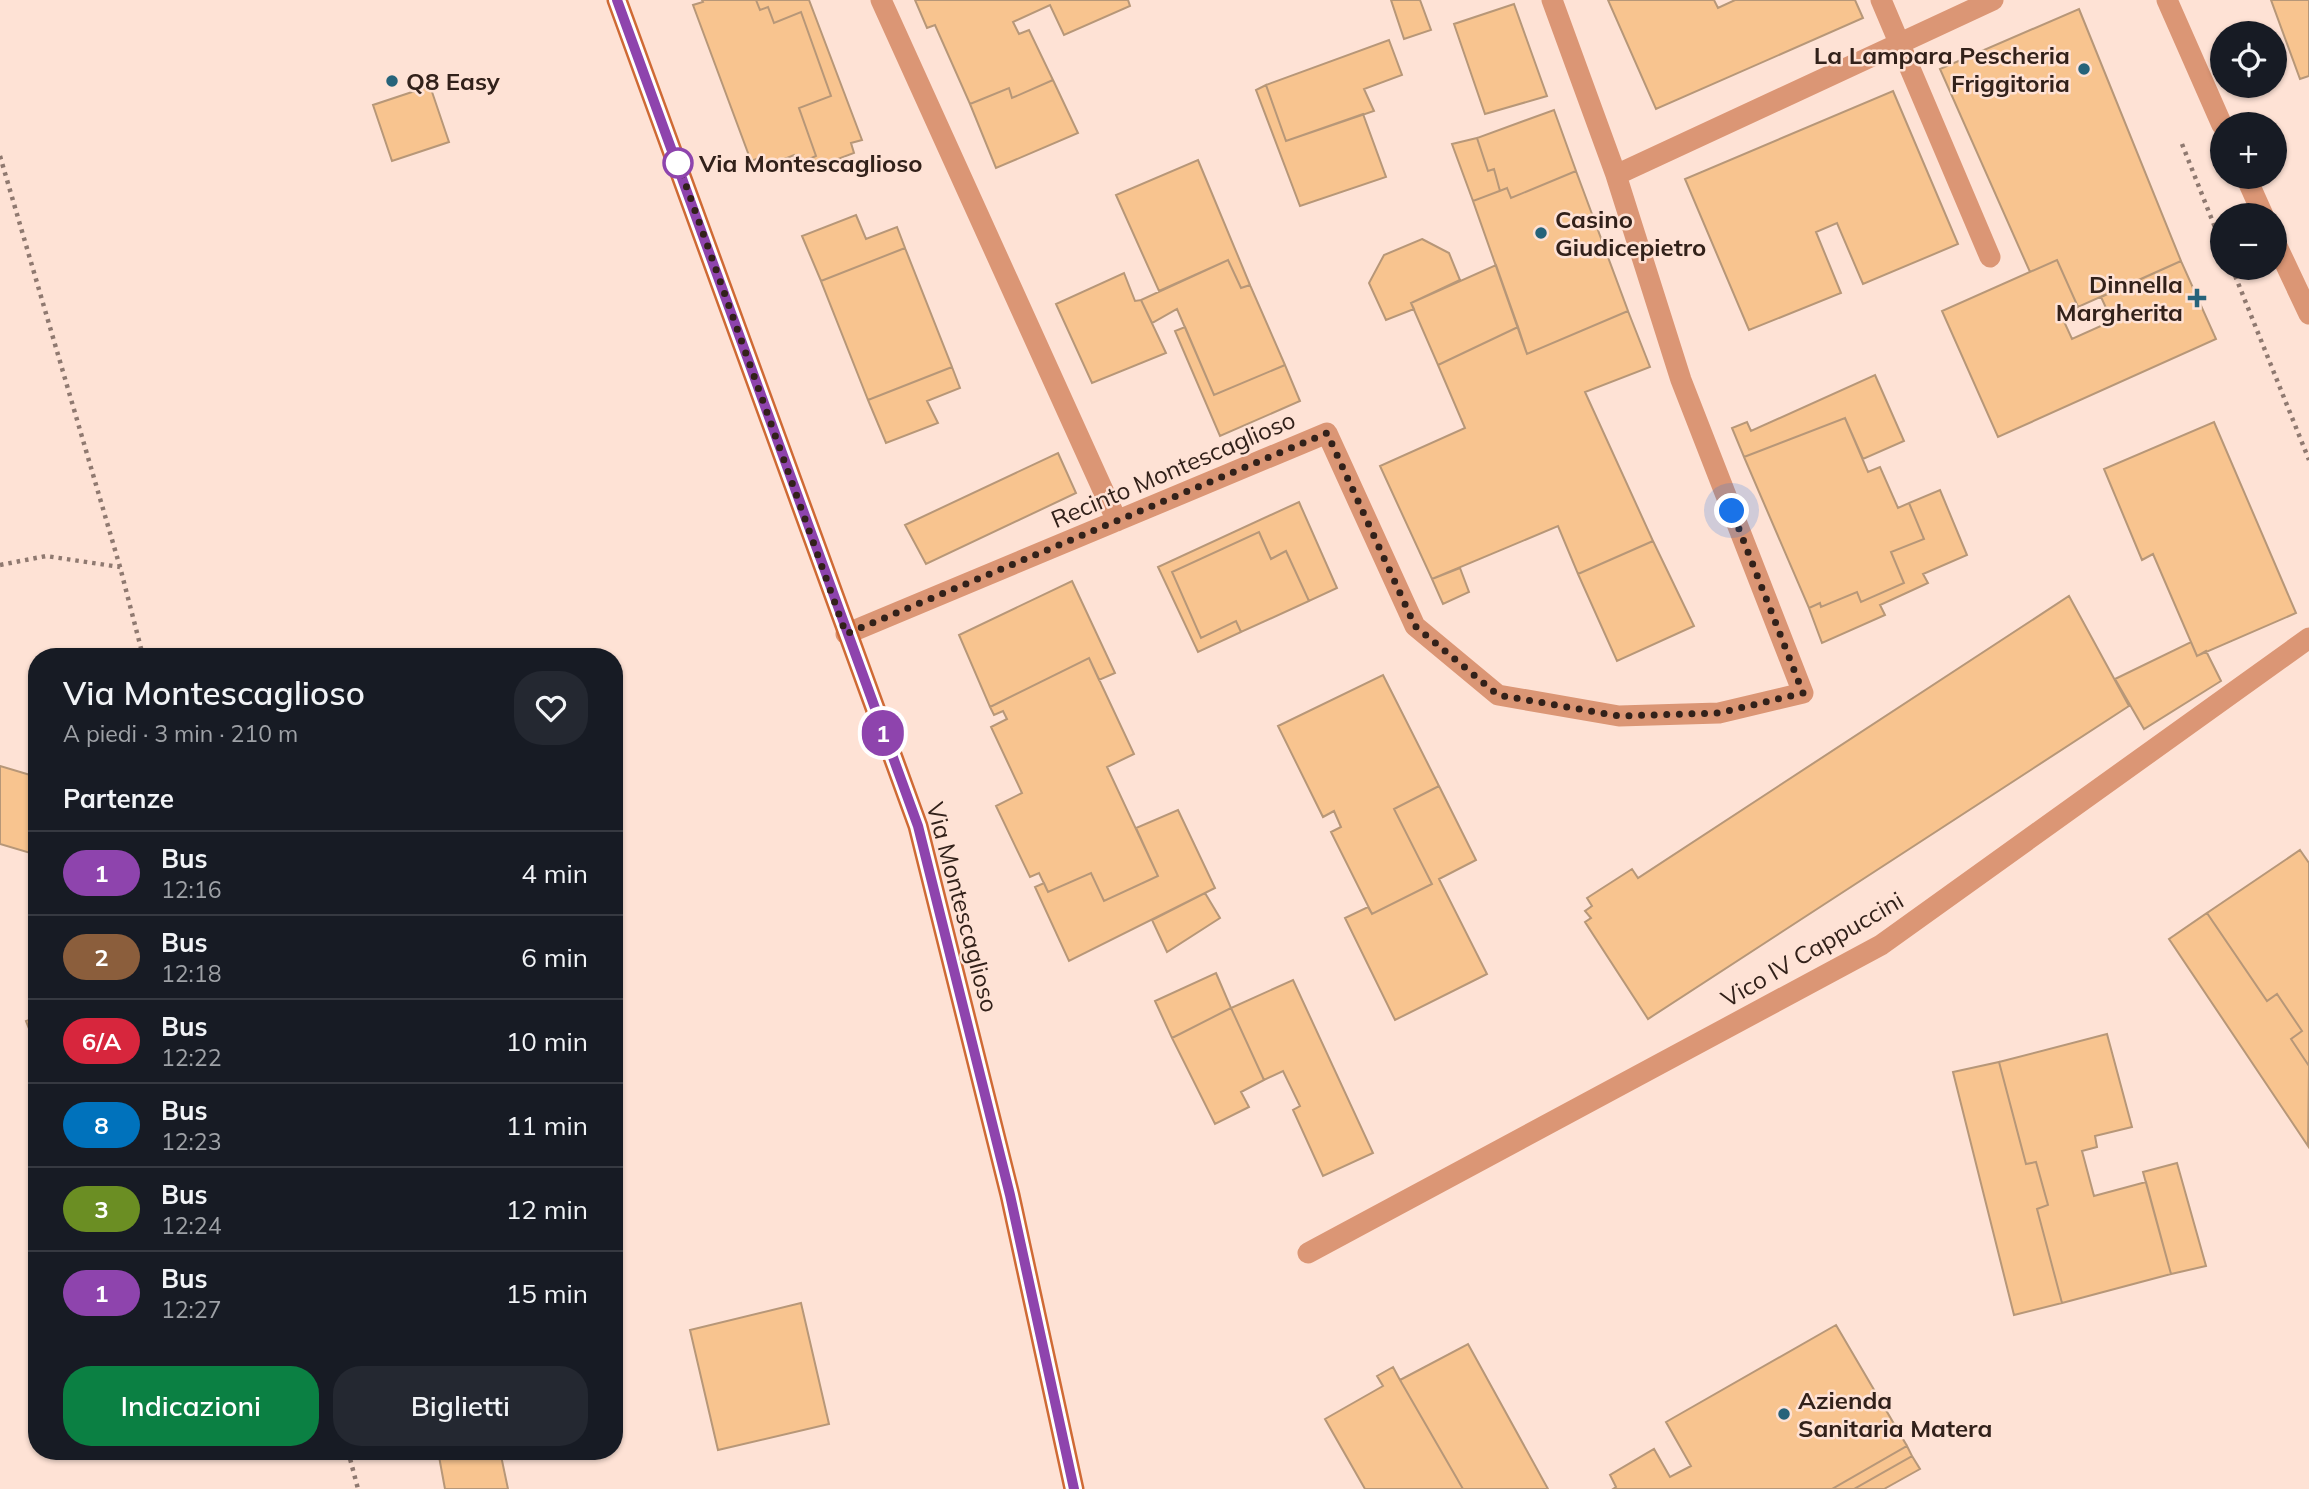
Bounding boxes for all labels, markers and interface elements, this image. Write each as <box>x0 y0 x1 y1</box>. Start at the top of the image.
map controls <box>2210 21 2287 280</box>
button: locate <box>2210 21 2287 98</box>
place label: La Lampara Pescheria Friggitoria <box>1814 40 2070 98</box>
marker: La Lampara Pescheria Friggitoria <box>2076 61 2092 77</box>
place label: Q8 Easy <box>406 66 501 96</box>
marker: Q8 Easy <box>384 73 400 89</box>
button: + <box>2210 112 2287 189</box>
marker: Via Montescaglioso <box>663 148 693 178</box>
place label: Via Montescaglioso <box>698 148 923 178</box>
button: − <box>2210 203 2287 280</box>
place label: Casino Giudicepietro <box>1555 204 1706 262</box>
marker: Casino Giudicepietro <box>1533 225 1549 241</box>
place label: Dinnella Margherita <box>2056 269 2183 327</box>
marker: Dinnella Margherita <box>2189 290 2205 306</box>
street label: Recinto Montescaglioso <box>1046 404 1300 534</box>
your location <box>1714 493 1749 528</box>
button: heart <box>514 671 588 745</box>
text: Via Montescaglioso <box>63 672 365 713</box>
line badge: 1 <box>860 710 906 756</box>
text: 1 <box>876 718 890 748</box>
text: A piedi · 3 min · 210 m <box>63 719 298 748</box>
text: Partenze <box>63 782 174 815</box>
street label: Via Montescaglioso <box>921 799 1005 1015</box>
text: Bus <box>161 842 207 875</box>
text: 4 min <box>521 857 588 890</box>
text: 1 <box>94 858 109 888</box>
text: 12:16 <box>161 875 221 904</box>
street label: Vico IV Cappuccini <box>1716 885 1908 1013</box>
text: Bus <box>161 926 207 959</box>
text: 6 min <box>521 941 588 974</box>
text: 2 <box>94 942 109 972</box>
text: 12:18 <box>161 959 221 988</box>
text: Bus <box>161 1010 207 1043</box>
text: 10 min <box>506 1025 588 1058</box>
text: 6/A <box>82 1026 121 1056</box>
text: 12:22 <box>161 1043 221 1072</box>
text: Bus <box>161 1094 207 1127</box>
text: 11 min <box>506 1109 588 1142</box>
text: 8 <box>94 1110 109 1140</box>
text: 12:23 <box>161 1127 221 1156</box>
text: Bus <box>161 1178 207 1211</box>
text: 12 min <box>506 1193 588 1226</box>
text: 3 <box>94 1194 109 1224</box>
text: 12:24 <box>161 1211 221 1240</box>
text: Bus <box>161 1262 207 1295</box>
text: 15 min <box>506 1277 588 1310</box>
text: 1 <box>94 1278 109 1308</box>
text: 12:27 <box>161 1295 221 1324</box>
button: Indicazioni <box>63 1366 319 1446</box>
button: Biglietti <box>333 1366 588 1446</box>
place label: Azienda Sanitaria Matera <box>1798 1385 1992 1443</box>
marker: Azienda Sanitaria Matera <box>1776 1406 1792 1422</box>

